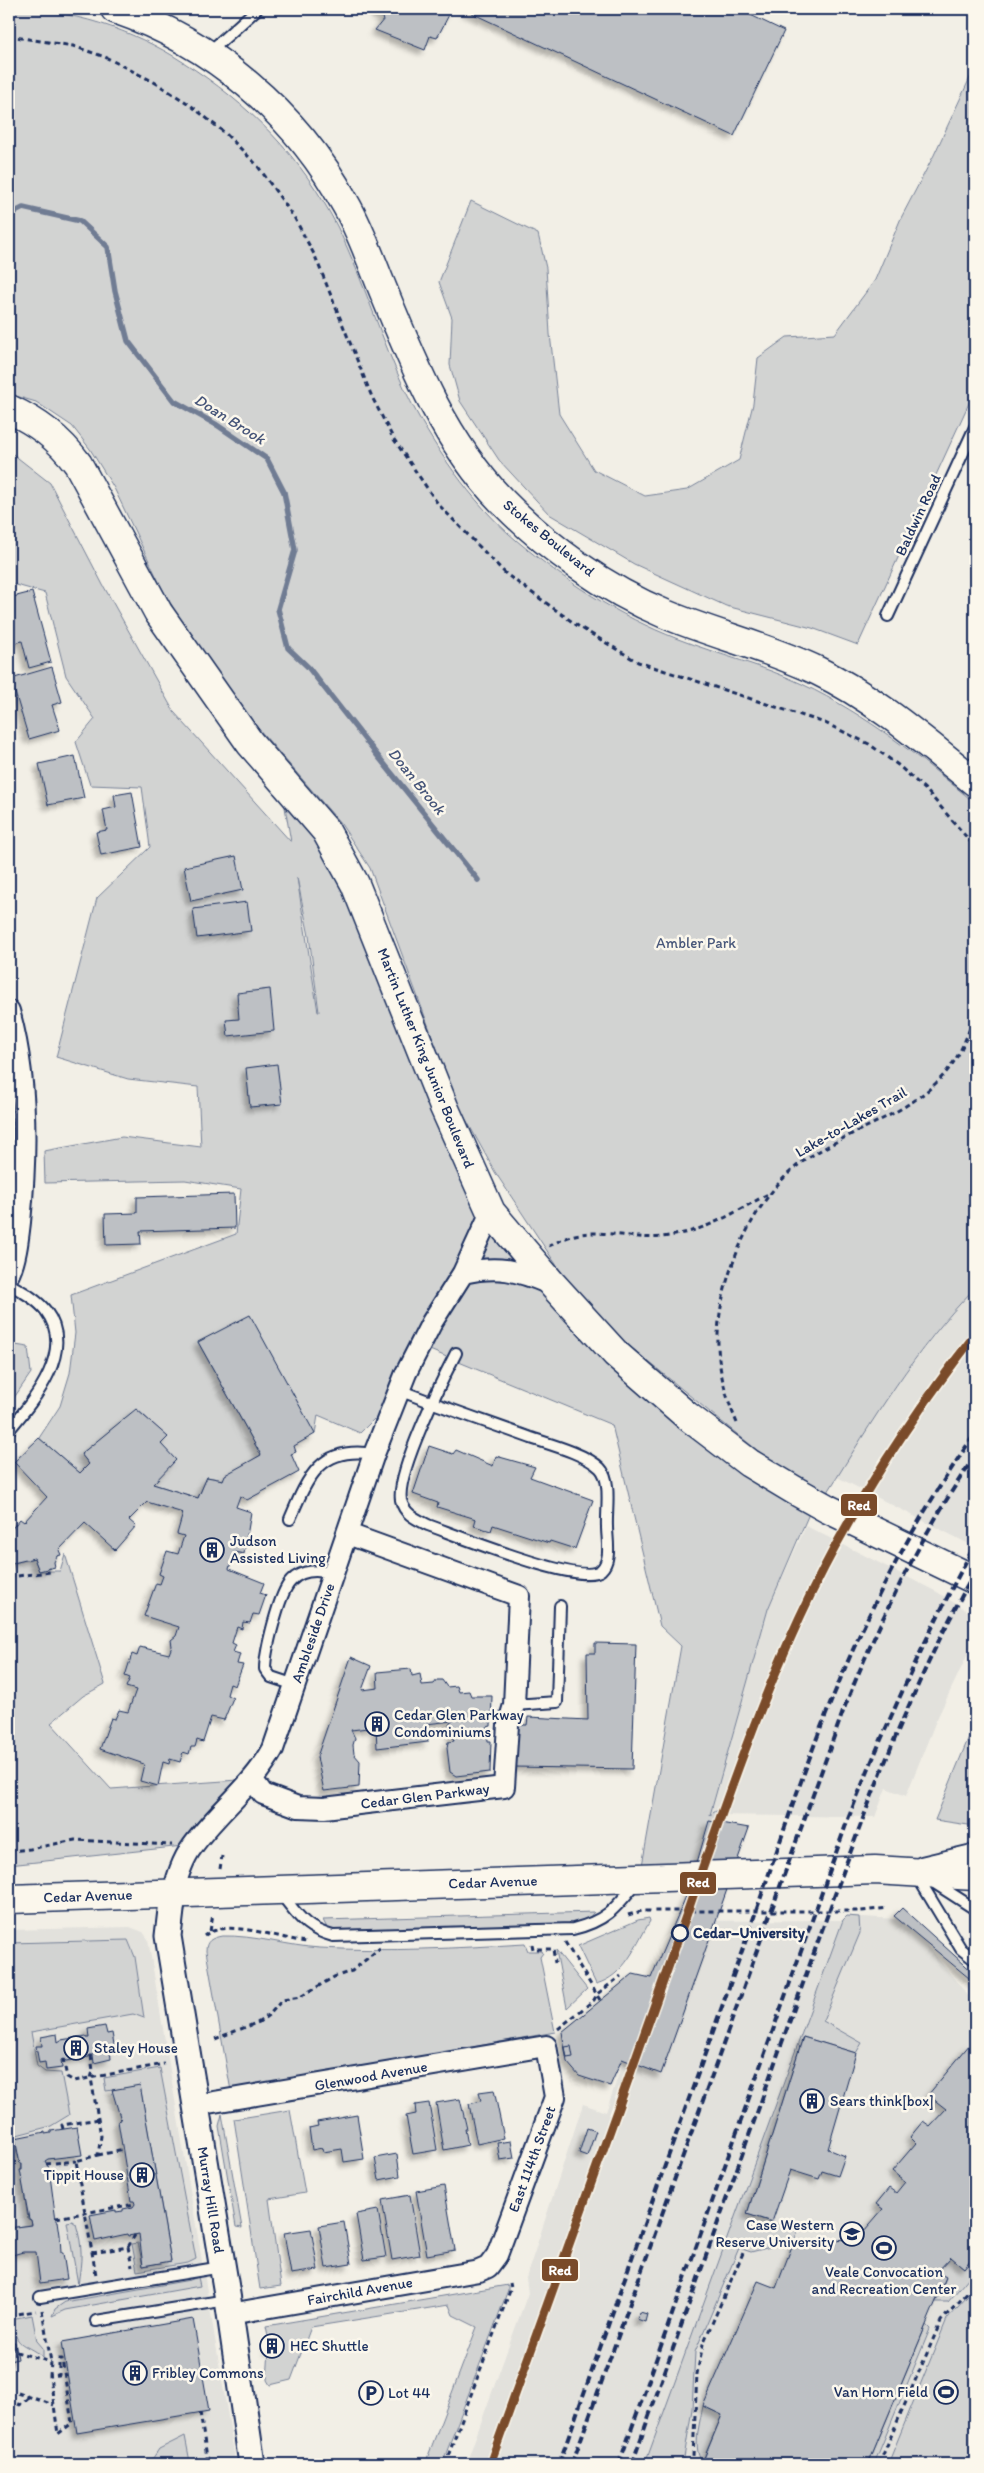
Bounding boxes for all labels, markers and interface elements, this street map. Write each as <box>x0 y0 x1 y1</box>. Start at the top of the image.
water label: Doan Brook <box>191 390 270 449</box>
street label: Baldwin Road <box>891 471 945 559</box>
street label: Stokes Boulevard <box>500 496 599 581</box>
water label: Doan Brook <box>384 744 450 819</box>
park label: Ambler Park <box>656 934 736 952</box>
street label: Martin Luther King Junior Boulevard <box>374 945 478 1171</box>
street label: Lake-to-Lakes Trail <box>792 1082 911 1161</box>
line badge: Red <box>840 1493 878 1517</box>
text: Red <box>848 1497 871 1514</box>
place label: Judson Assisted Living <box>230 1532 326 1567</box>
building icon: Judson Assisted Living <box>199 1537 225 1563</box>
street label: Ambleside Drive <box>288 1581 338 1685</box>
place label: Cedar Glen Parkway Condominiums <box>394 1706 524 1741</box>
building icon: Cedar Glen Parkway Condominiums <box>364 1711 390 1737</box>
street label: Cedar Glen Parkway <box>359 1779 491 1813</box>
street label: Cedar Avenue <box>448 1871 538 1893</box>
line badge: Red <box>679 1871 717 1895</box>
text: Red <box>687 1874 710 1891</box>
street label: Cedar Avenue <box>43 1885 133 1907</box>
marker: Cedar–University <box>671 1924 689 1942</box>
place label: Cedar–University <box>693 1924 806 1943</box>
building icon: Staley House <box>63 2035 89 2061</box>
place label: Staley House <box>94 2039 178 2057</box>
street label: Glenwood Avenue <box>313 2057 429 2095</box>
building icon: Sears think[box] <box>799 2088 825 2114</box>
place label: Sears think[box] <box>830 2092 934 2110</box>
street label: East 114th Street <box>504 2103 560 2215</box>
street label: Murray Hill Road <box>194 2145 228 2255</box>
building icon: Tippit House <box>129 2162 155 2188</box>
place label: Tippit House <box>43 2166 124 2184</box>
place label: Case Western Reserve University <box>715 2216 834 2251</box>
school or university icon: Case Western Reserve University <box>839 2221 865 2247</box>
sports icon: Veale Convocation and Recreation Center <box>871 2235 897 2261</box>
line badge: Red <box>541 2258 579 2282</box>
text: Red <box>549 2262 572 2279</box>
place label: Veale Convocation and Recreation Center <box>812 2263 956 2298</box>
street label: Fairchild Avenue <box>306 2273 414 2309</box>
building icon: HEC Shuttle <box>259 2333 285 2359</box>
place label: HEC Shuttle <box>290 2337 369 2355</box>
building icon: Fribley Commons <box>122 2360 148 2386</box>
place label: Fribley Commons <box>152 2364 264 2382</box>
sports icon: Van Horn Field <box>933 2379 959 2405</box>
parking icon: Lot 44 <box>358 2380 384 2406</box>
place label: Van Horn Field <box>834 2383 928 2401</box>
place label: Lot 44 <box>388 2384 430 2402</box>

